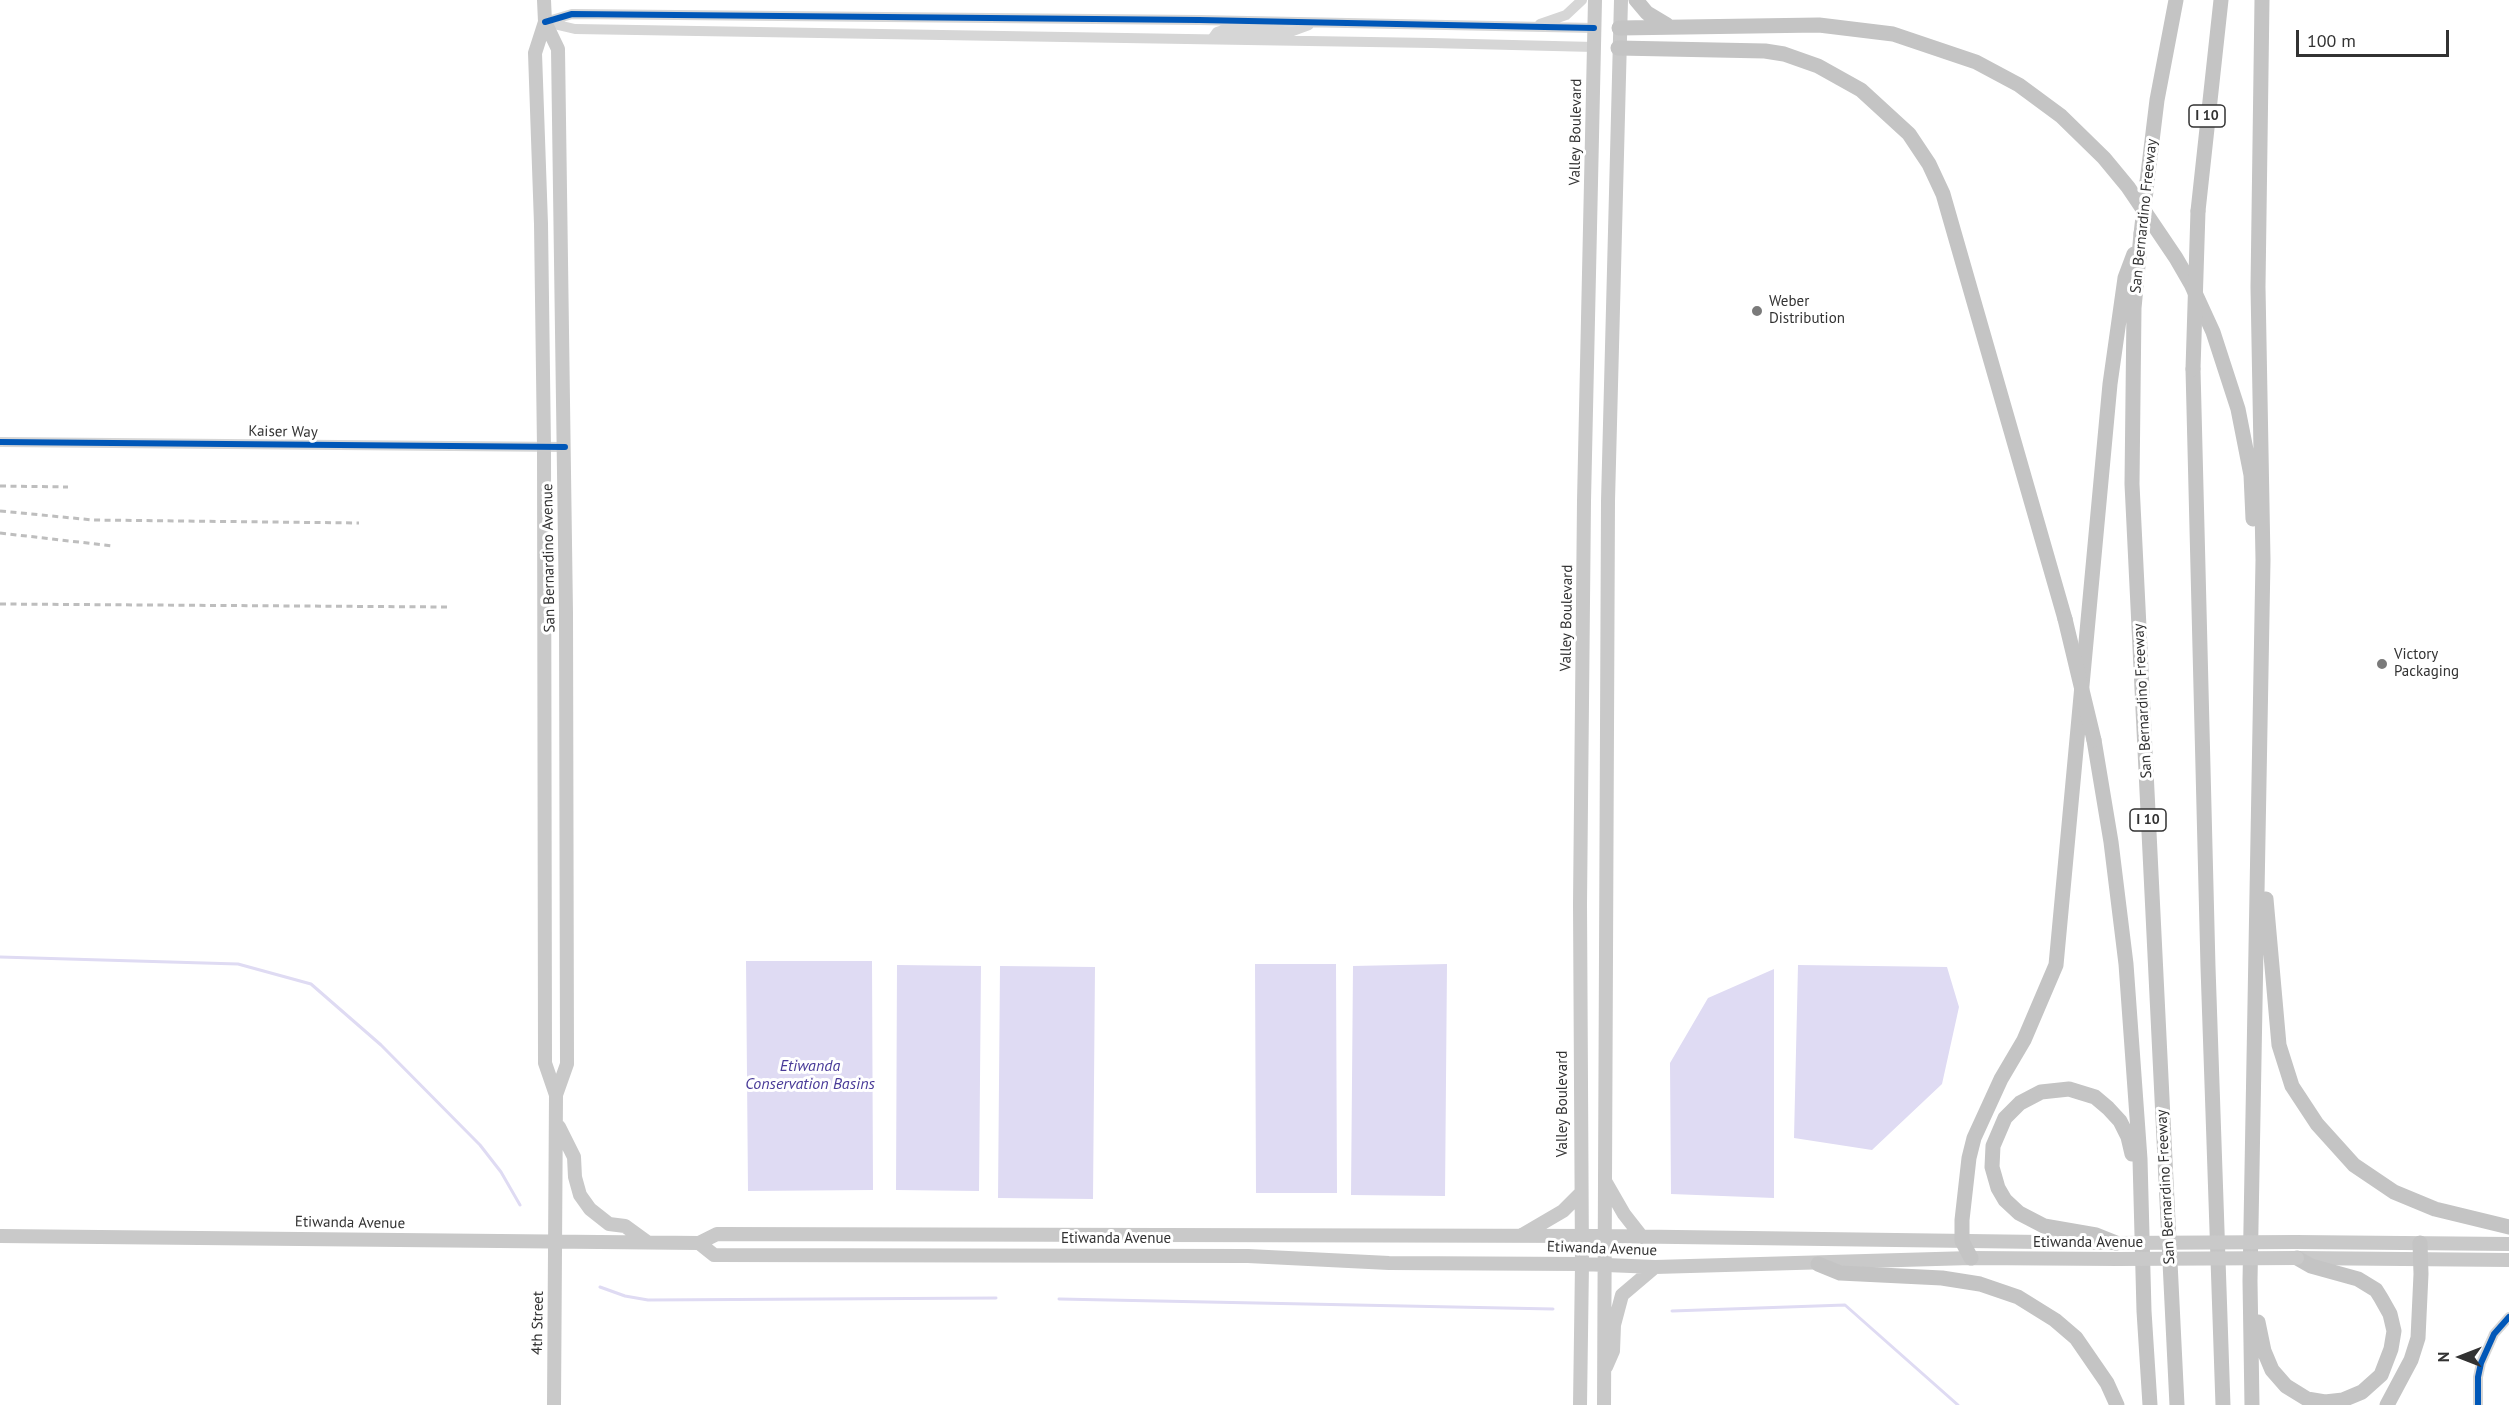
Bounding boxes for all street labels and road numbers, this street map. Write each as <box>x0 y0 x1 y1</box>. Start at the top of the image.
street label: Valley Boulevard <box>1566 79 1586 185</box>
road number: I 10 <box>2189 105 2225 127</box>
street label: San Bernardino Freeway <box>2127 138 2161 294</box>
street label: Kaiser Way <box>248 422 318 442</box>
street label: San Bernardino Avenue <box>539 483 559 633</box>
street label: Valley Boulevard <box>1557 565 1577 671</box>
street label: San Bernardino Freeway <box>2130 623 2156 779</box>
road number: I 10 <box>2130 809 2166 831</box>
street label: Valley Boulevard <box>1554 1051 1572 1157</box>
street label: San Bernardino Freeway <box>2153 1109 2179 1265</box>
street label: Etiwanda Avenue <box>295 1213 405 1233</box>
street label: Etiwanda Avenue <box>1061 1230 1171 1248</box>
street label: Etiwanda Avenue <box>2033 1234 2143 1252</box>
street label: Etiwanda Avenue <box>1547 1238 1657 1260</box>
street label: 4th Street <box>528 1291 548 1355</box>

